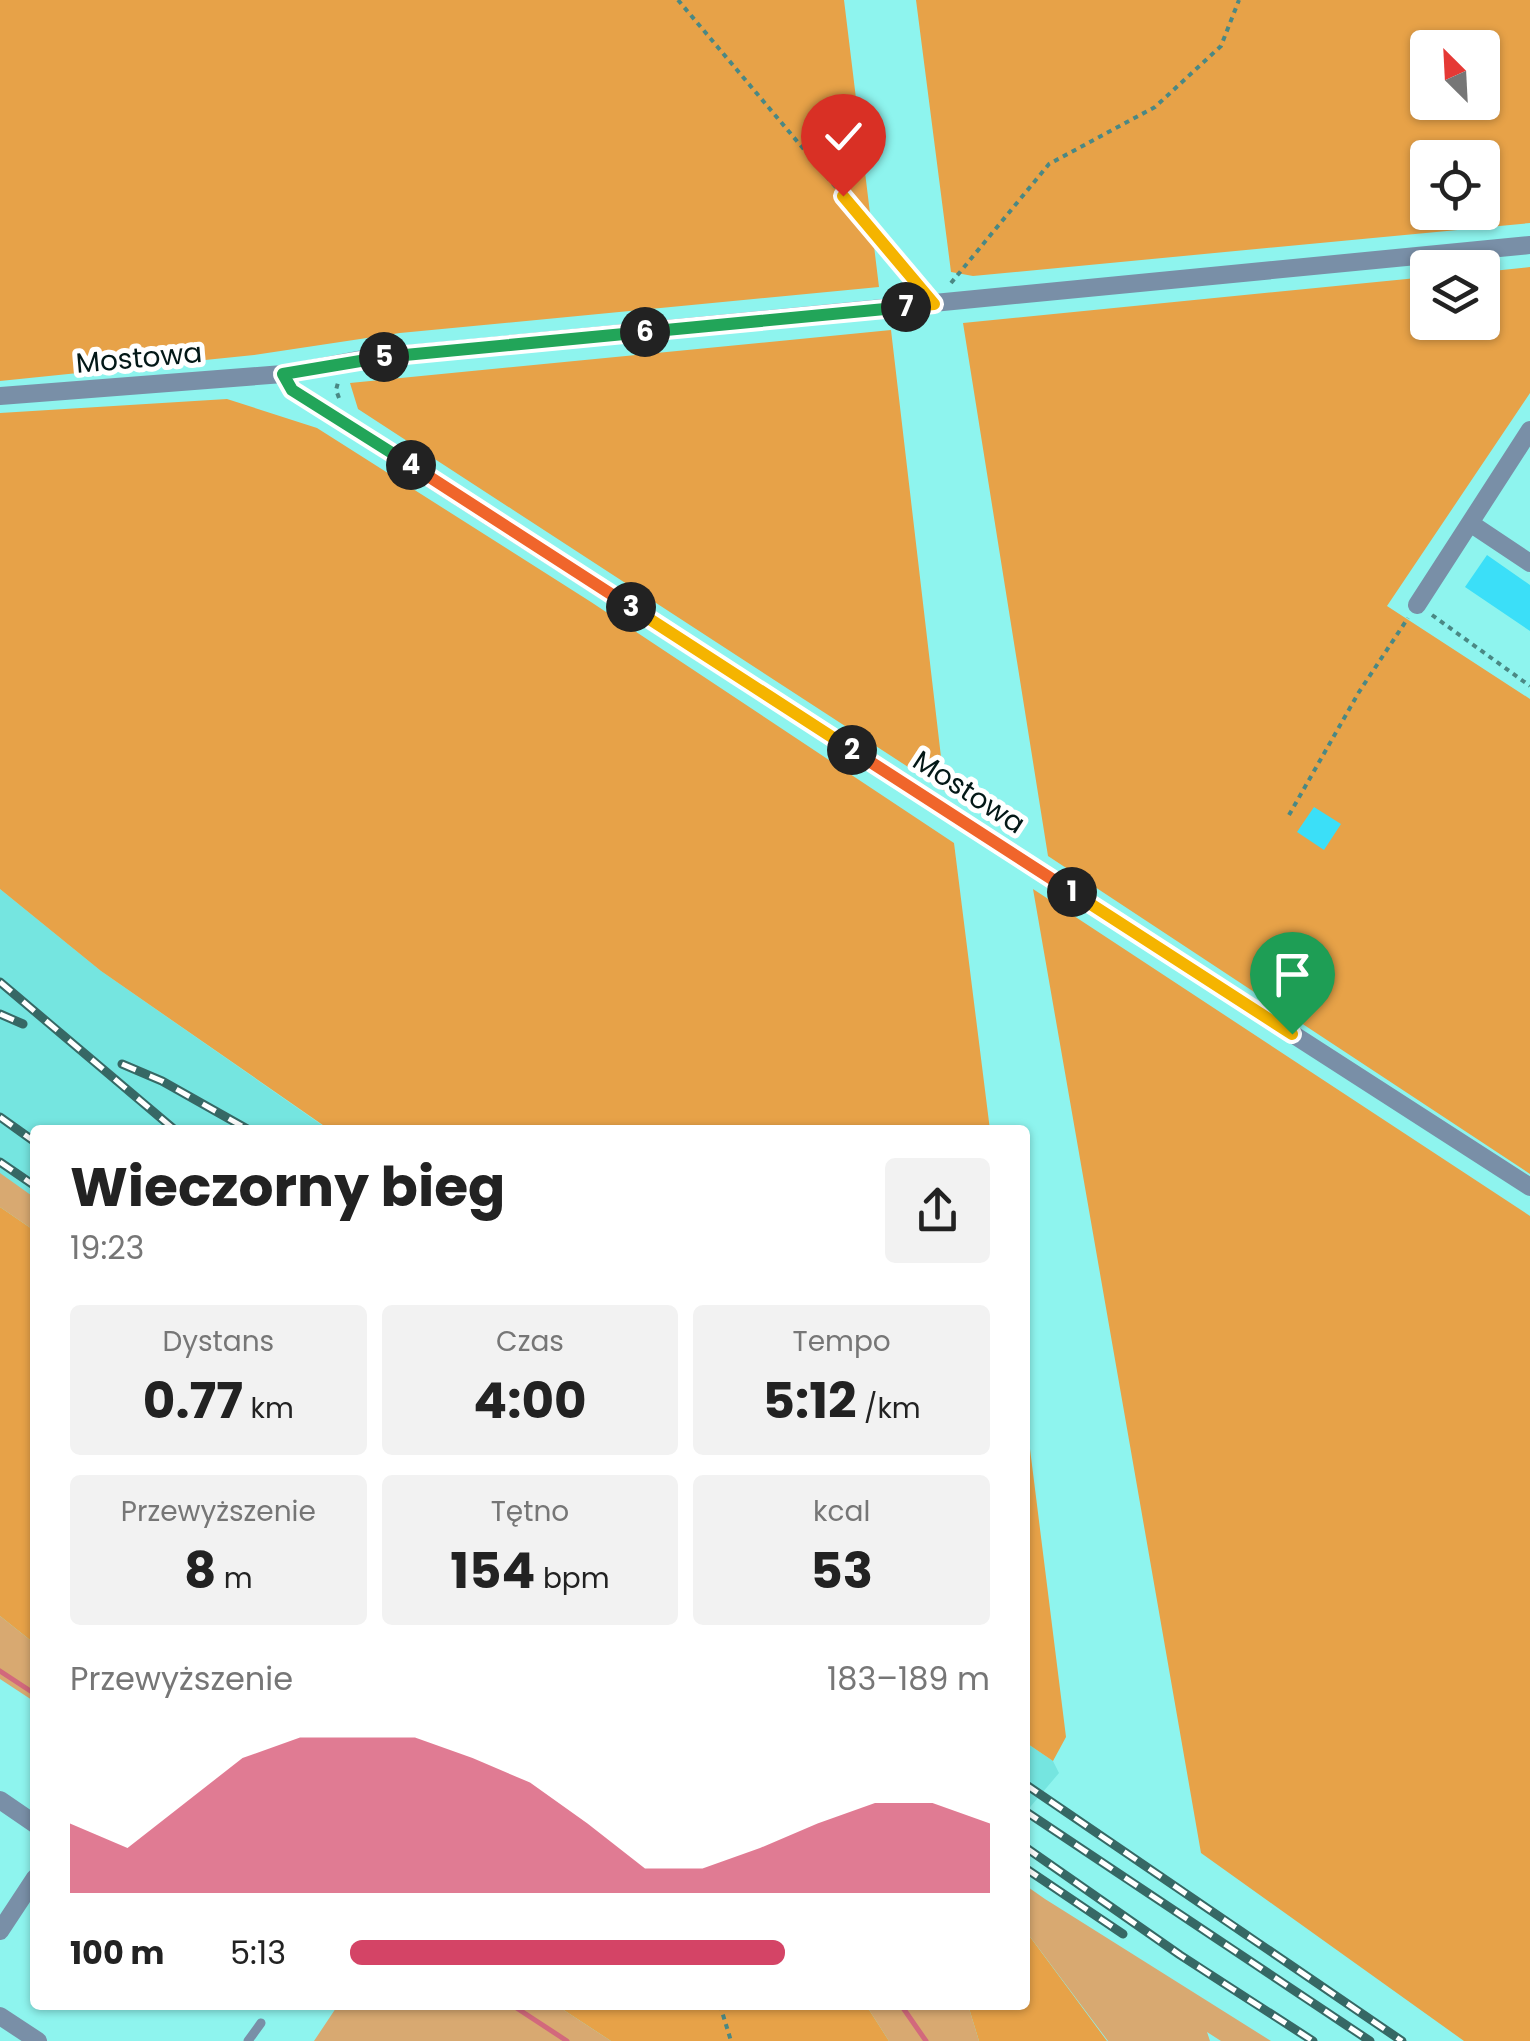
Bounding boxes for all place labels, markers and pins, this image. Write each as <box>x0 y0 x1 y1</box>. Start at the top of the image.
pin <box>801 94 886 197</box>
pin: 7 <box>881 282 931 332</box>
pin: 6 <box>620 307 670 357</box>
pin: 5 <box>359 332 409 382</box>
pin: 4 <box>386 440 436 490</box>
pin: 3 <box>606 582 656 632</box>
pin: 2 <box>827 725 877 775</box>
pin: 1 <box>1047 867 1097 917</box>
pin <box>1250 932 1335 1035</box>

